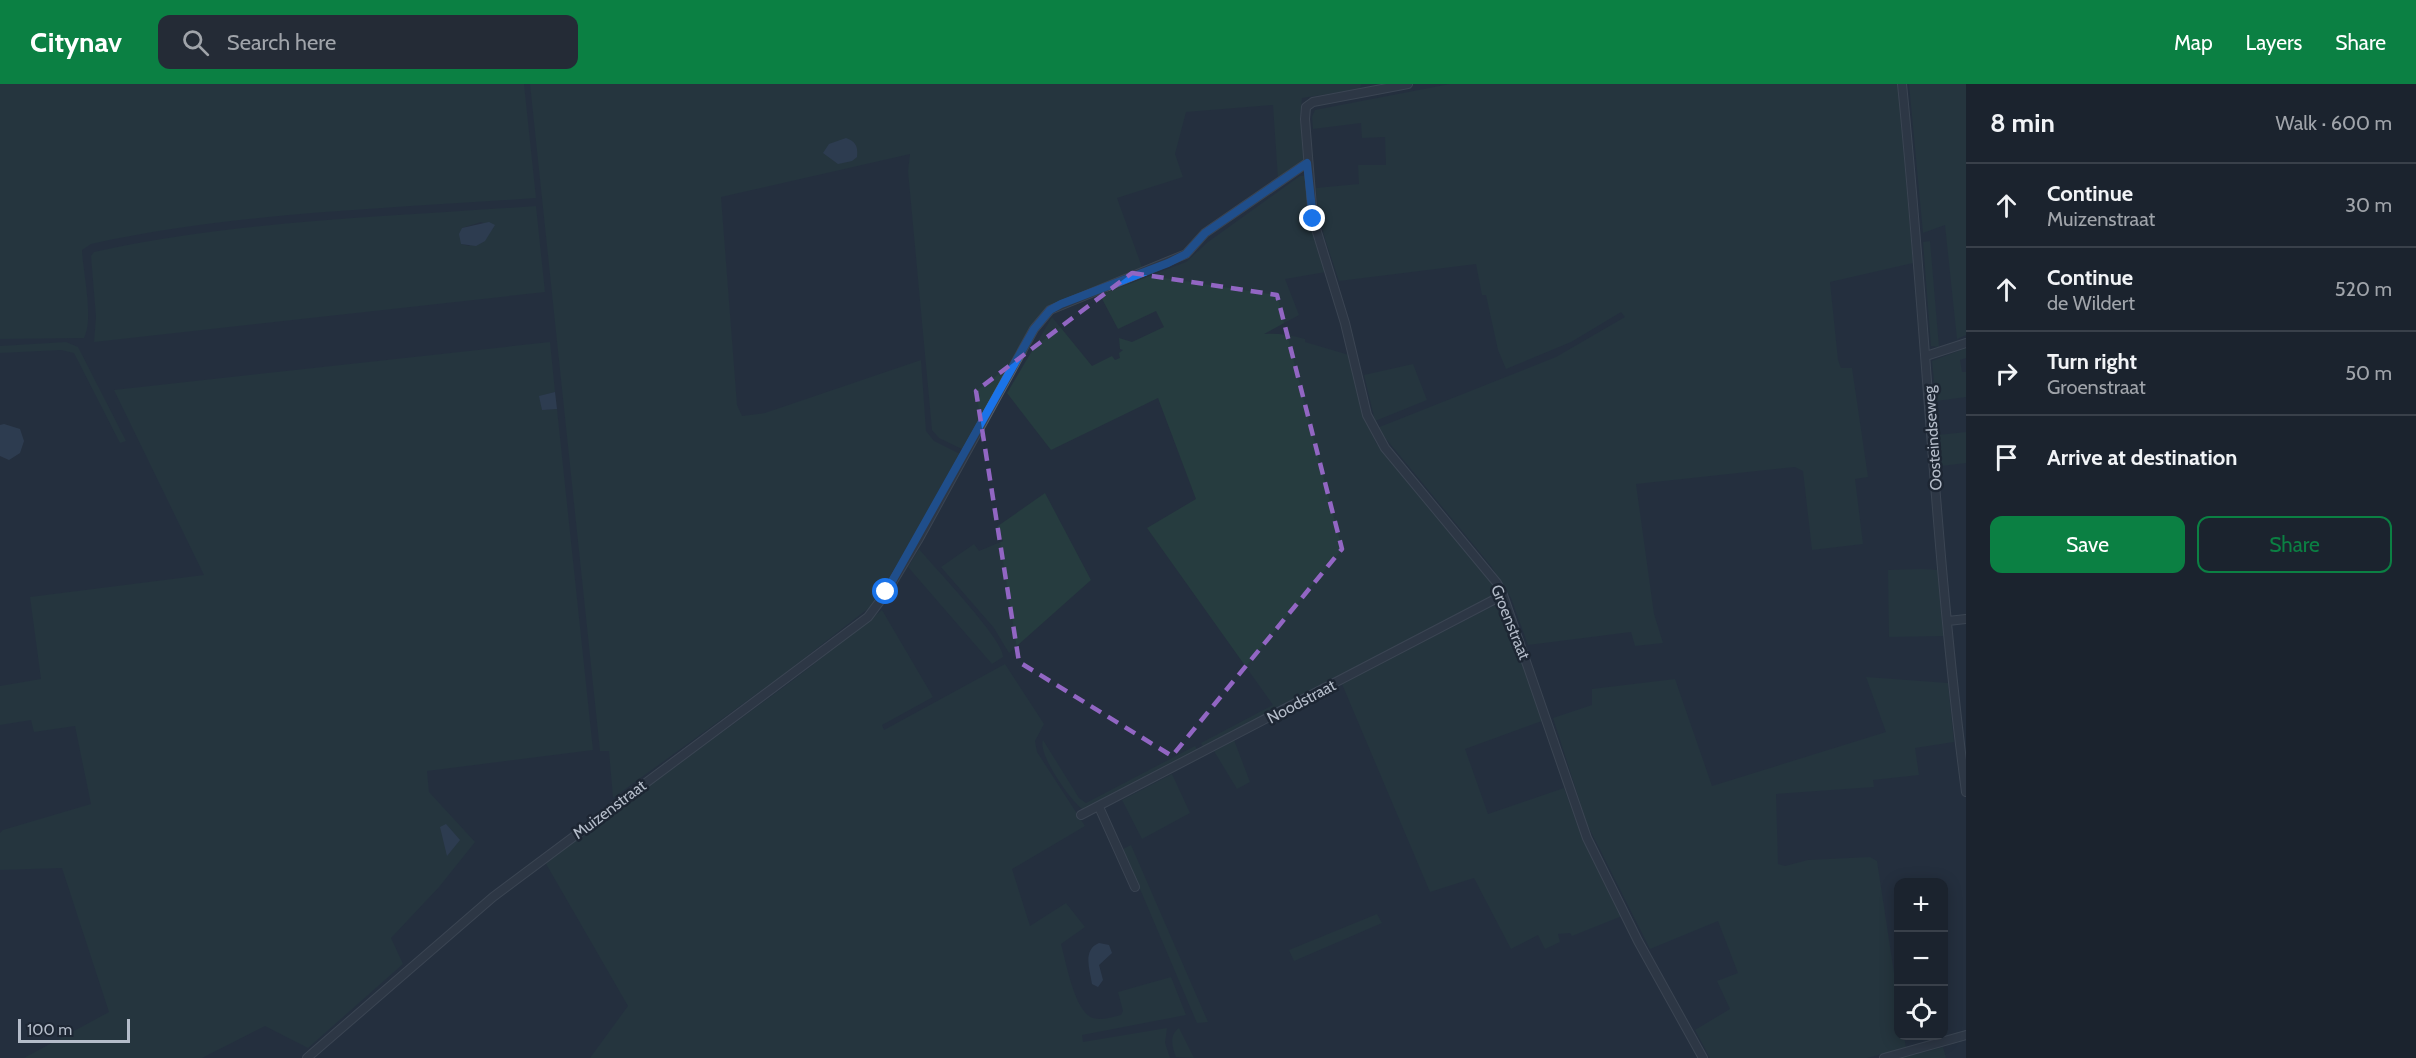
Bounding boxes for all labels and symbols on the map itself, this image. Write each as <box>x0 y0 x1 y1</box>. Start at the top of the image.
route end <box>1299 205 1325 231</box>
street label: Oosteindseweg <box>1919 384 1946 491</box>
route start <box>872 578 898 604</box>
street label: Groenstraat <box>1487 582 1534 663</box>
street label: Noodstraat <box>1264 675 1339 727</box>
street label: Muizenstraat <box>569 775 650 843</box>
scale bar <box>18 1016 130 1044</box>

